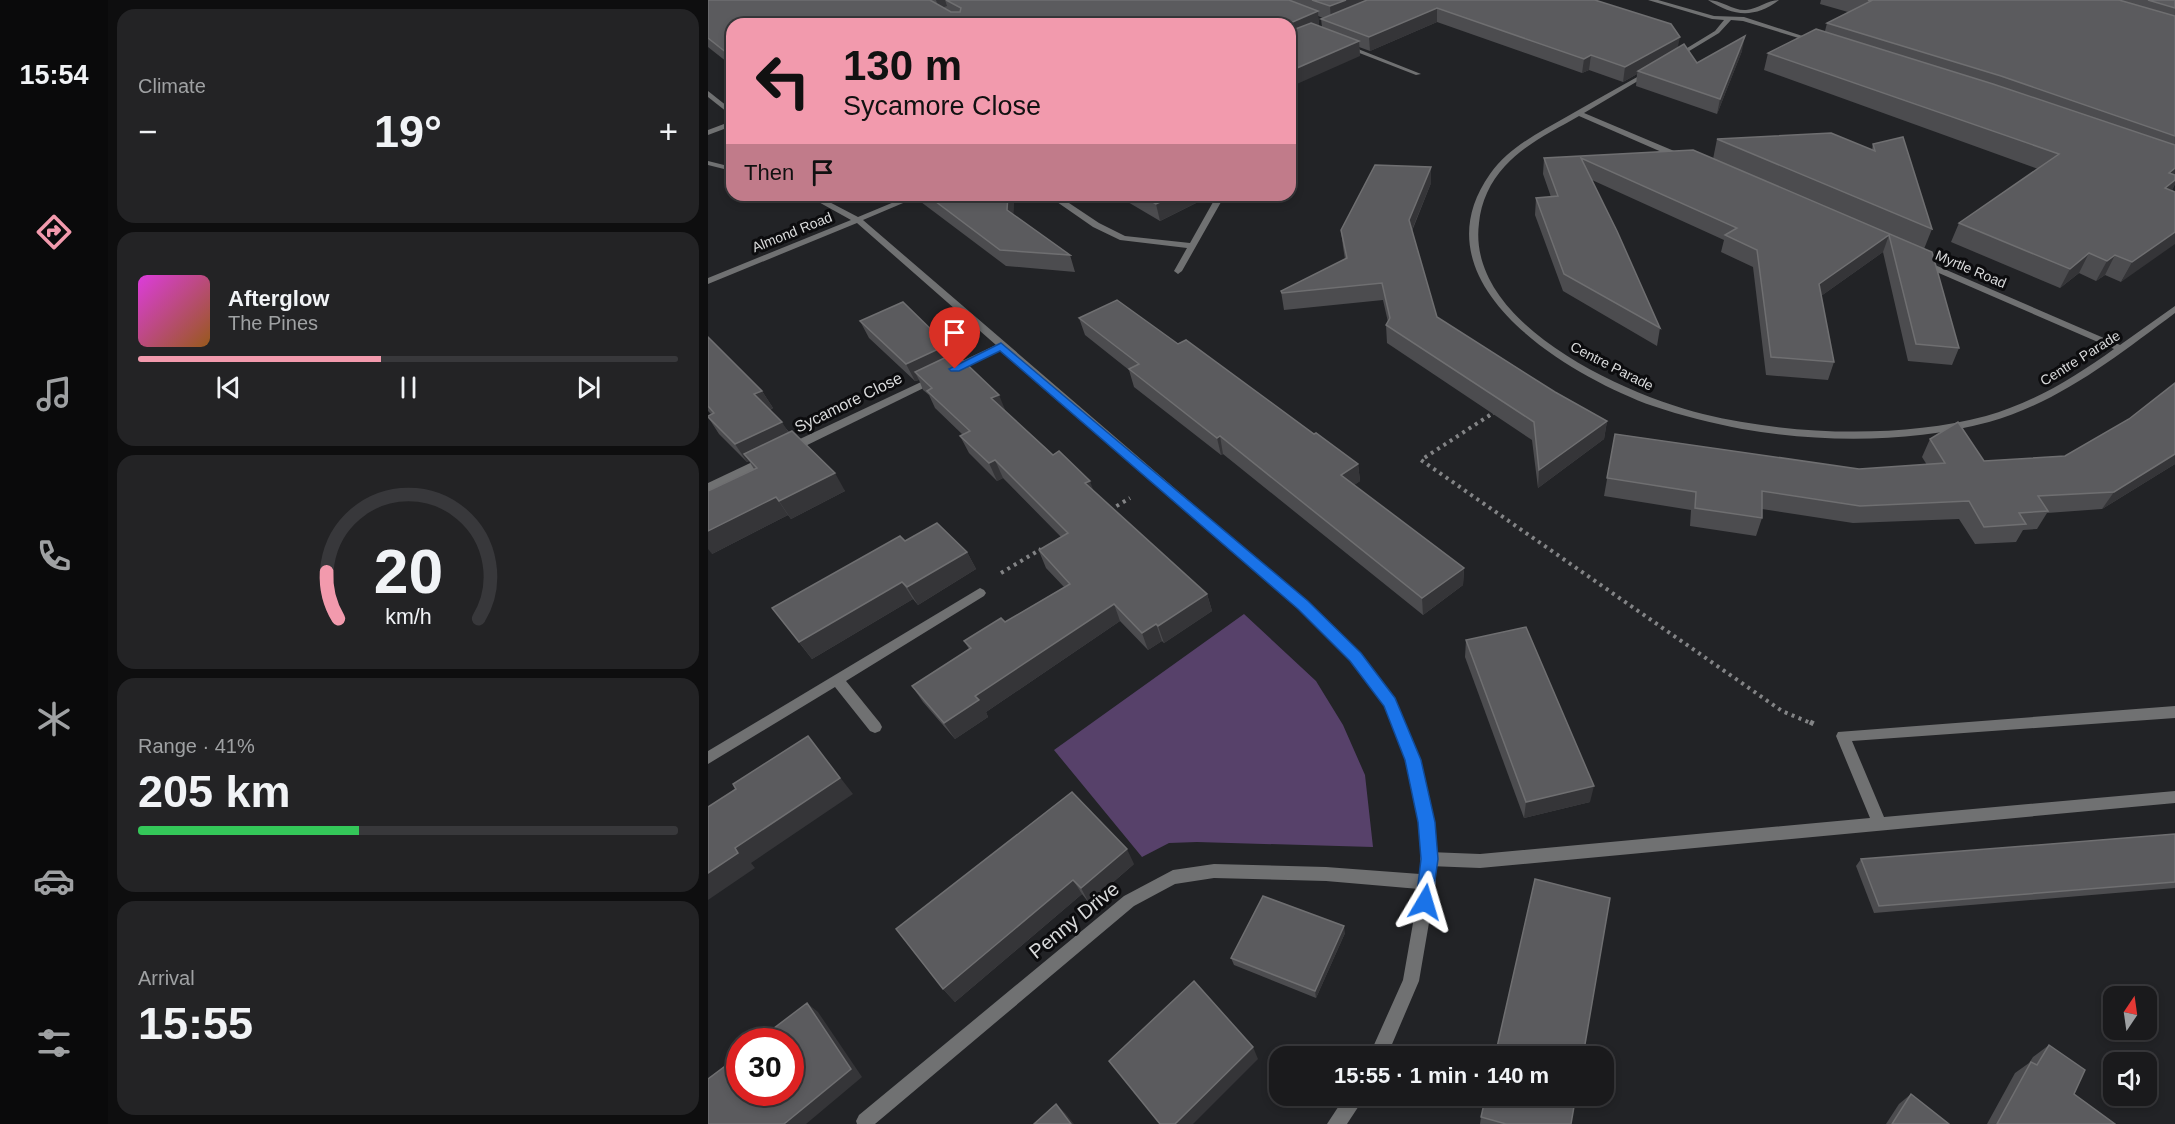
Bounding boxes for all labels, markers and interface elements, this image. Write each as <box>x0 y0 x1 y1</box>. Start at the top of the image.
icon: left <box>744 42 822 120</box>
text: 130 m <box>843 42 962 89</box>
text: 15:54 <box>19 60 89 90</box>
text: Climate <box>138 75 206 97</box>
text: Sycamore Close <box>843 91 1041 121</box>
text: 19° <box>374 106 442 157</box>
text: − <box>138 113 157 150</box>
text: + <box>659 113 678 150</box>
icon: arrive <box>806 156 839 189</box>
text: Then <box>744 160 794 185</box>
street label: Almond Road <box>750 209 834 255</box>
icon: directions <box>33 211 75 253</box>
street label: Myrtle Road <box>1933 247 2009 291</box>
text: Afterglow <box>228 286 329 311</box>
pin <box>929 307 980 369</box>
text: The Pines <box>228 312 318 334</box>
icon: arrive <box>938 316 971 349</box>
street label: Centre Parade <box>2037 327 2123 389</box>
street label: Centre Parade <box>1568 338 1656 394</box>
street label: Sycamore Close <box>792 369 905 436</box>
icon: previous <box>212 371 245 404</box>
icon: pause <box>392 371 425 404</box>
icon: next <box>572 371 605 404</box>
icon: music <box>33 373 75 415</box>
icon: phone <box>33 535 75 577</box>
text: 20 <box>373 537 443 606</box>
text: km/h <box>385 605 431 629</box>
icon: climate <box>33 698 75 740</box>
text: Range · 41% <box>138 735 255 757</box>
text: 205 km <box>138 766 291 817</box>
icon: car <box>33 860 75 902</box>
position arrow <box>1393 870 1457 934</box>
street label: Penny Drive <box>1025 877 1123 963</box>
text: Arrival <box>138 967 195 989</box>
north arrow <box>2103 986 2157 1040</box>
map controls <box>2103 986 2157 1106</box>
text: 15:55 <box>138 998 253 1049</box>
icon: filters <box>33 1022 75 1064</box>
speed limit sign: 30 <box>726 1028 804 1106</box>
button: sound <box>2103 1052 2157 1106</box>
text: 15:55 · 1 min · 140 m <box>1334 1063 1549 1088</box>

